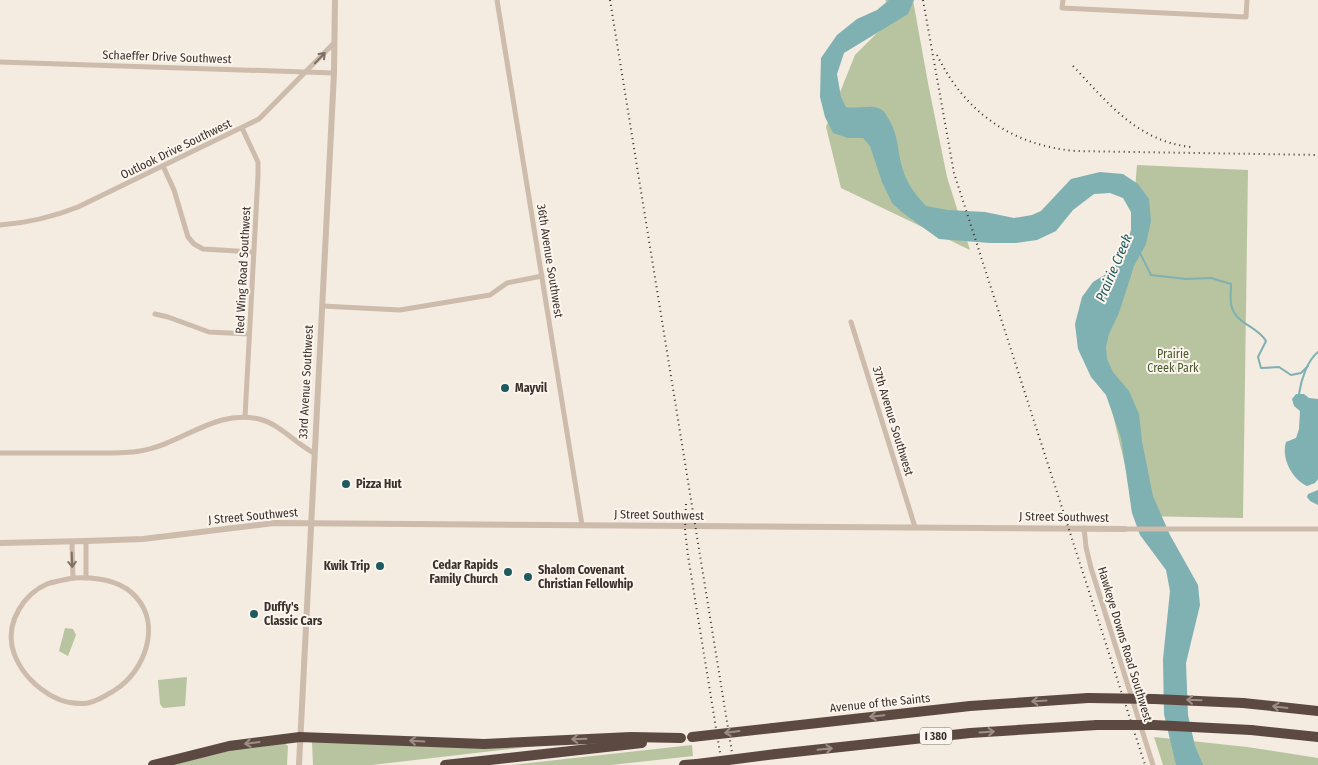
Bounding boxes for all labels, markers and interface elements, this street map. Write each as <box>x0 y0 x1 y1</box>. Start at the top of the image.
street label: Schaeffer Drive Southwest <box>102 48 232 66</box>
one-way arrow <box>314 51 326 64</box>
street label: Outlook Drive Southwest <box>118 116 234 182</box>
street label: 36th Avenue Southwest <box>534 203 566 319</box>
street label: Red Wing Road Southwest <box>233 206 253 334</box>
water label: Prairie Creek <box>1092 232 1136 304</box>
street label: 33rd Avenue Southwest <box>296 324 316 440</box>
park label: Prairie Creek Park <box>1147 347 1199 375</box>
street label: 37th Avenue Southwest <box>870 365 916 478</box>
place label: Mayvil <box>515 381 548 395</box>
marker: Mayvil <box>499 382 511 394</box>
place label: Pizza Hut <box>356 477 402 491</box>
marker: Pizza Hut <box>340 478 352 490</box>
street label: J Street Southwest <box>208 505 299 527</box>
street label: J Street Southwest <box>614 507 704 523</box>
street label: J Street Southwest <box>1019 509 1109 525</box>
one-way arrow <box>67 552 77 568</box>
place label: Cedar Rapids Family Church <box>430 558 499 586</box>
place label: Kwik Trip <box>324 559 370 573</box>
marker: Kwik Trip <box>374 560 386 572</box>
place label: Shalom Covenant Christian Fellowhip <box>538 563 634 591</box>
street label: Hawkeye Downs Road Southwest <box>1095 565 1155 723</box>
marker: Cedar Rapids Family Church <box>502 566 514 578</box>
marker: Shalom Covenant Christian Fellowhip <box>522 571 534 583</box>
place label: Duffy's Classic Cars <box>264 600 323 628</box>
marker: Duffy's Classic Cars <box>248 608 260 620</box>
street label: Avenue of the Saints <box>829 691 931 715</box>
one-way arrow <box>1186 695 1202 705</box>
one-way arrow <box>1032 697 1048 706</box>
one-way arrow <box>1273 702 1289 712</box>
one-way arrow <box>870 711 886 721</box>
one-way arrow <box>725 727 741 737</box>
one-way arrow <box>978 727 994 736</box>
road number: I 380 <box>920 728 952 744</box>
one-way arrow <box>572 734 588 744</box>
one-way arrow <box>409 737 425 746</box>
one-way arrow <box>244 739 260 749</box>
one-way arrow <box>817 744 833 754</box>

